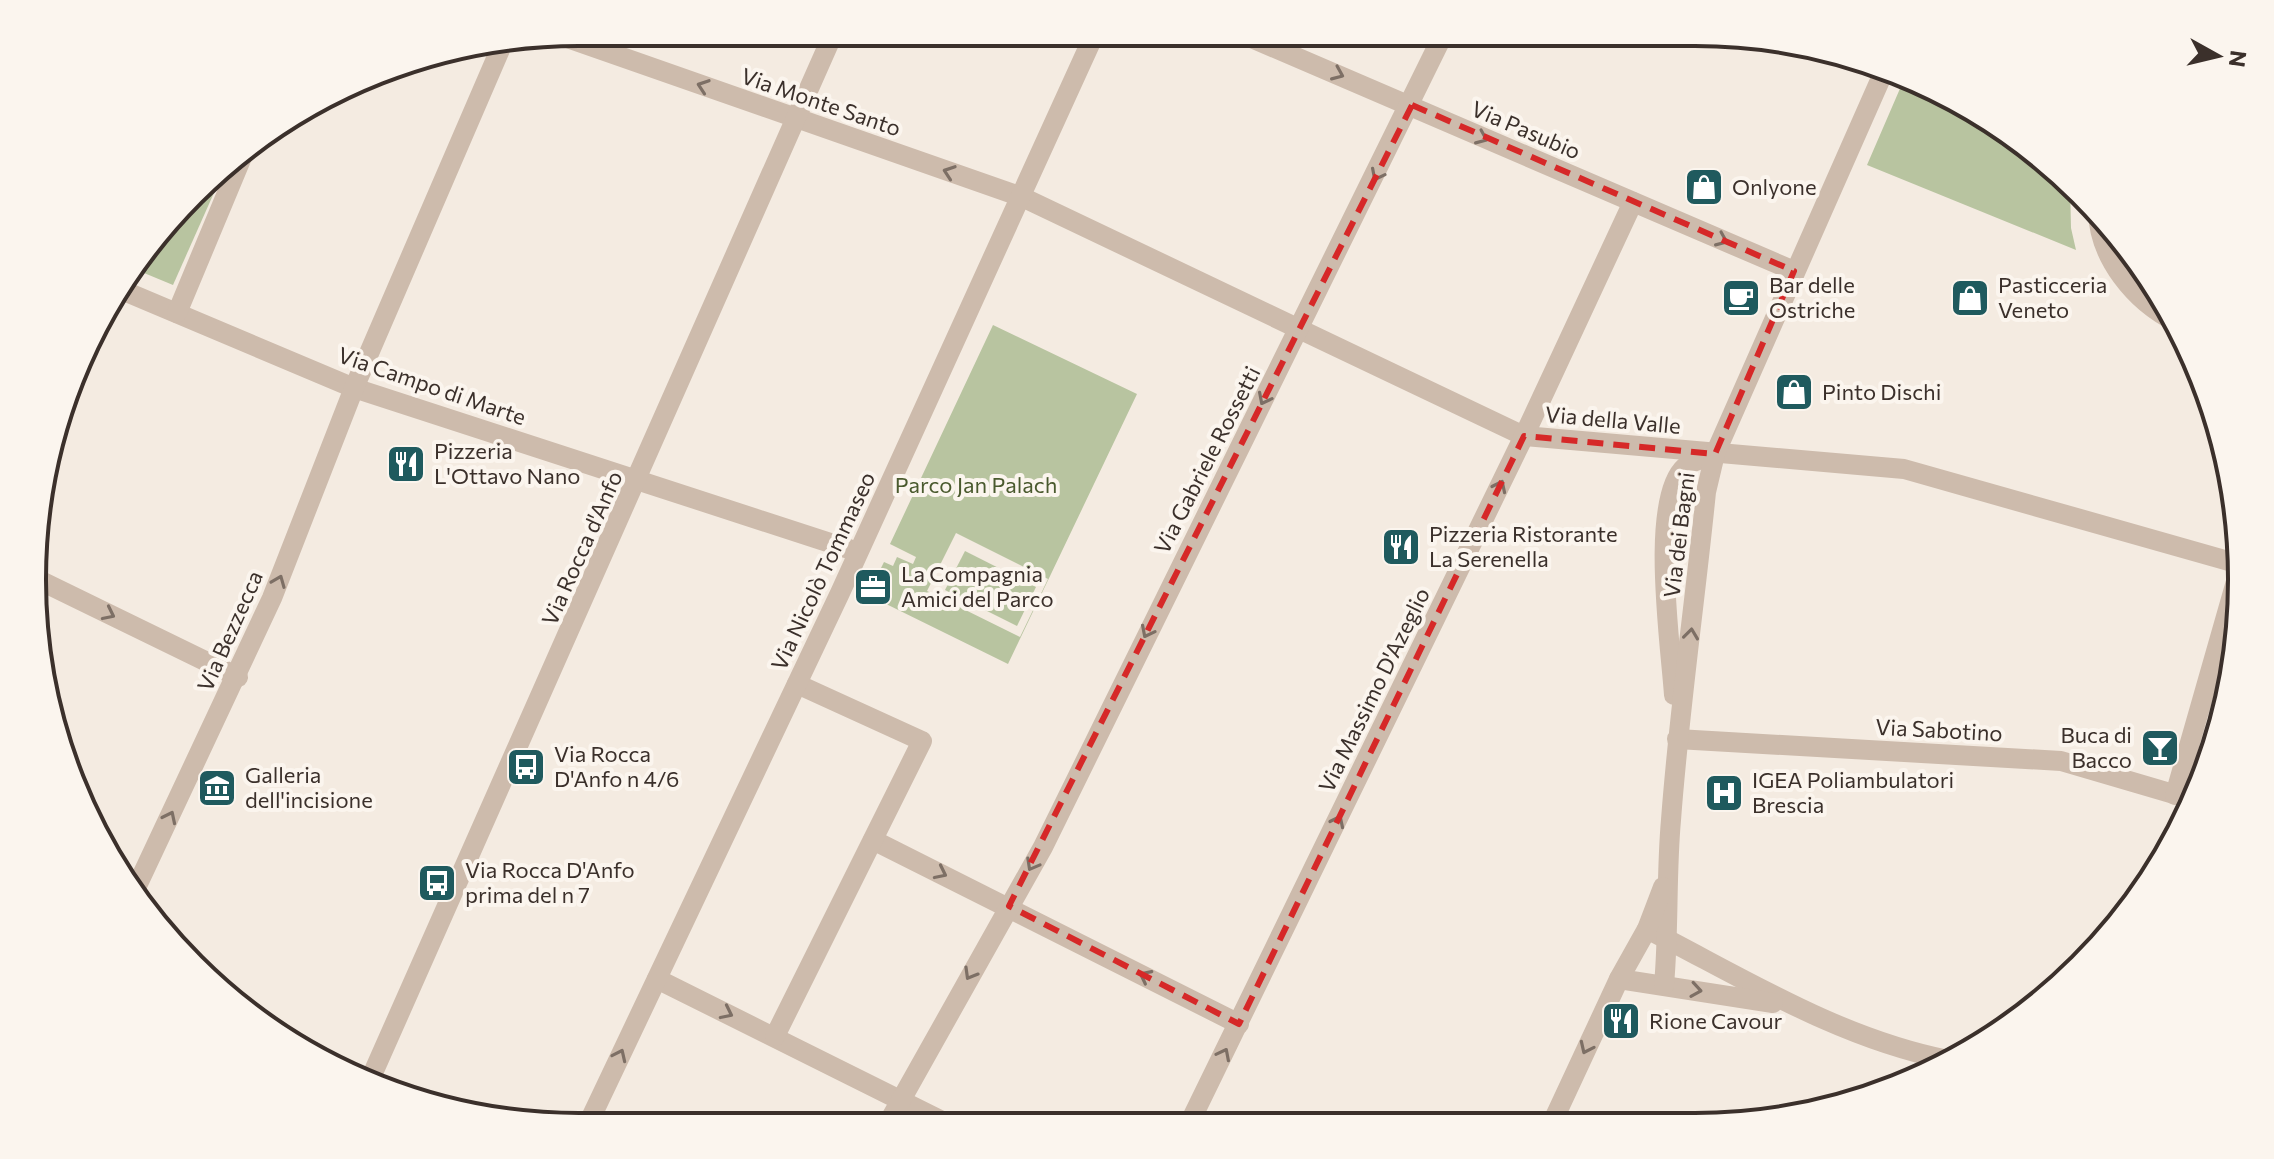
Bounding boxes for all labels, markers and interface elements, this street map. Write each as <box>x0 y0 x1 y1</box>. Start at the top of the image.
north arrow <box>2178 16 2258 96</box>
text: N <box>2224 49 2253 69</box>
street label: Via Monte Santo <box>738 62 904 141</box>
one-way arrow <box>1329 64 1344 80</box>
one-way arrow <box>697 79 711 96</box>
street label: Via Pasubio <box>1468 94 1585 165</box>
one-way arrow <box>1474 128 1488 144</box>
one-way arrow <box>943 165 957 181</box>
one-way arrow <box>1371 166 1386 181</box>
shop icon: Onlyone <box>1683 166 1725 208</box>
place label: Onlyone <box>1732 173 1817 200</box>
one-way arrow <box>1713 231 1728 247</box>
place label: Bar delle Ostriche <box>1769 271 1855 323</box>
place label: Pasticceria Veneto <box>1998 271 2107 323</box>
cafe icon: Bar delle Ostriche <box>1720 277 1762 319</box>
shop icon: Pasticceria Veneto <box>1949 277 1991 319</box>
street label: Via Campo di Marte <box>335 341 530 430</box>
street label: Via Gabriele Rossetti <box>1148 362 1265 558</box>
shop icon: Pinto Dischi <box>1773 371 1815 413</box>
place label: Pinto Dischi <box>1822 378 1941 405</box>
one-way arrow <box>1258 391 1273 406</box>
street label: Via della Valle <box>1544 400 1682 439</box>
place label: Pizzeria L'Ottavo Nano <box>434 437 580 489</box>
restaurant icon: Pizzeria L'Ottavo Nano <box>385 443 427 485</box>
street label: Via Rocca d'Anfo <box>535 466 628 629</box>
street label: Via Nicolò Tommaseo <box>765 467 880 674</box>
street label: Via dei Bagni <box>1657 470 1700 599</box>
park label: Parco Jan Palach <box>895 471 1057 498</box>
one-way arrow <box>1490 479 1506 494</box>
place label: Pizzeria Ristorante La Serenella <box>1429 520 1618 572</box>
restaurant icon: Pizzeria Ristorante La Serenella <box>1380 526 1422 568</box>
place label: La Compagnia Amici del Parco <box>901 560 1054 612</box>
street label: Via Bezzecca <box>191 566 268 695</box>
office icon: La Compagnia Amici del Parco <box>852 566 894 608</box>
one-way arrow <box>269 575 286 589</box>
street label: Via Massimo D'Azeglio <box>1312 583 1435 797</box>
one-way arrow <box>101 604 116 620</box>
one-way arrow <box>1141 623 1157 638</box>
one-way arrow <box>1683 627 1700 640</box>
street label: Via Sabotino <box>1875 713 2003 746</box>
place label: Buca di Bacco <box>2061 721 2132 773</box>
bar icon: Buca di Bacco <box>2139 727 2181 769</box>
place label: Via Rocca D'Anfo n 4/6 <box>554 740 679 792</box>
bus stop icon: Via Rocca D'Anfo n 4/6 <box>505 746 547 788</box>
place label: Galleria dell'incisione <box>245 761 373 813</box>
place label: IGEA Poliambulatori Brescia <box>1752 766 1954 818</box>
museum icon: Galleria dell'incisione <box>196 767 238 809</box>
hospital icon: IGEA Poliambulatori Brescia <box>1703 772 1745 814</box>
one-way arrow <box>160 811 176 826</box>
one-way arrow <box>1328 814 1344 829</box>
place label: Via Rocca D'Anfo prima del n 7 <box>465 856 635 908</box>
one-way arrow <box>1026 856 1042 871</box>
bus stop icon: Via Rocca D'Anfo prima del n 7 <box>416 862 458 904</box>
one-way arrow <box>933 863 948 879</box>
one-way arrow <box>964 965 980 980</box>
one-way arrow <box>1138 970 1153 985</box>
one-way arrow <box>1689 981 1703 998</box>
restaurant icon: Rione Cavour <box>1600 1000 1642 1042</box>
one-way arrow <box>718 1003 733 1019</box>
place label: Rione Cavour <box>1649 1007 1783 1034</box>
one-way arrow <box>1580 1040 1596 1055</box>
one-way arrow <box>1214 1048 1229 1063</box>
one-way arrow <box>610 1049 626 1064</box>

